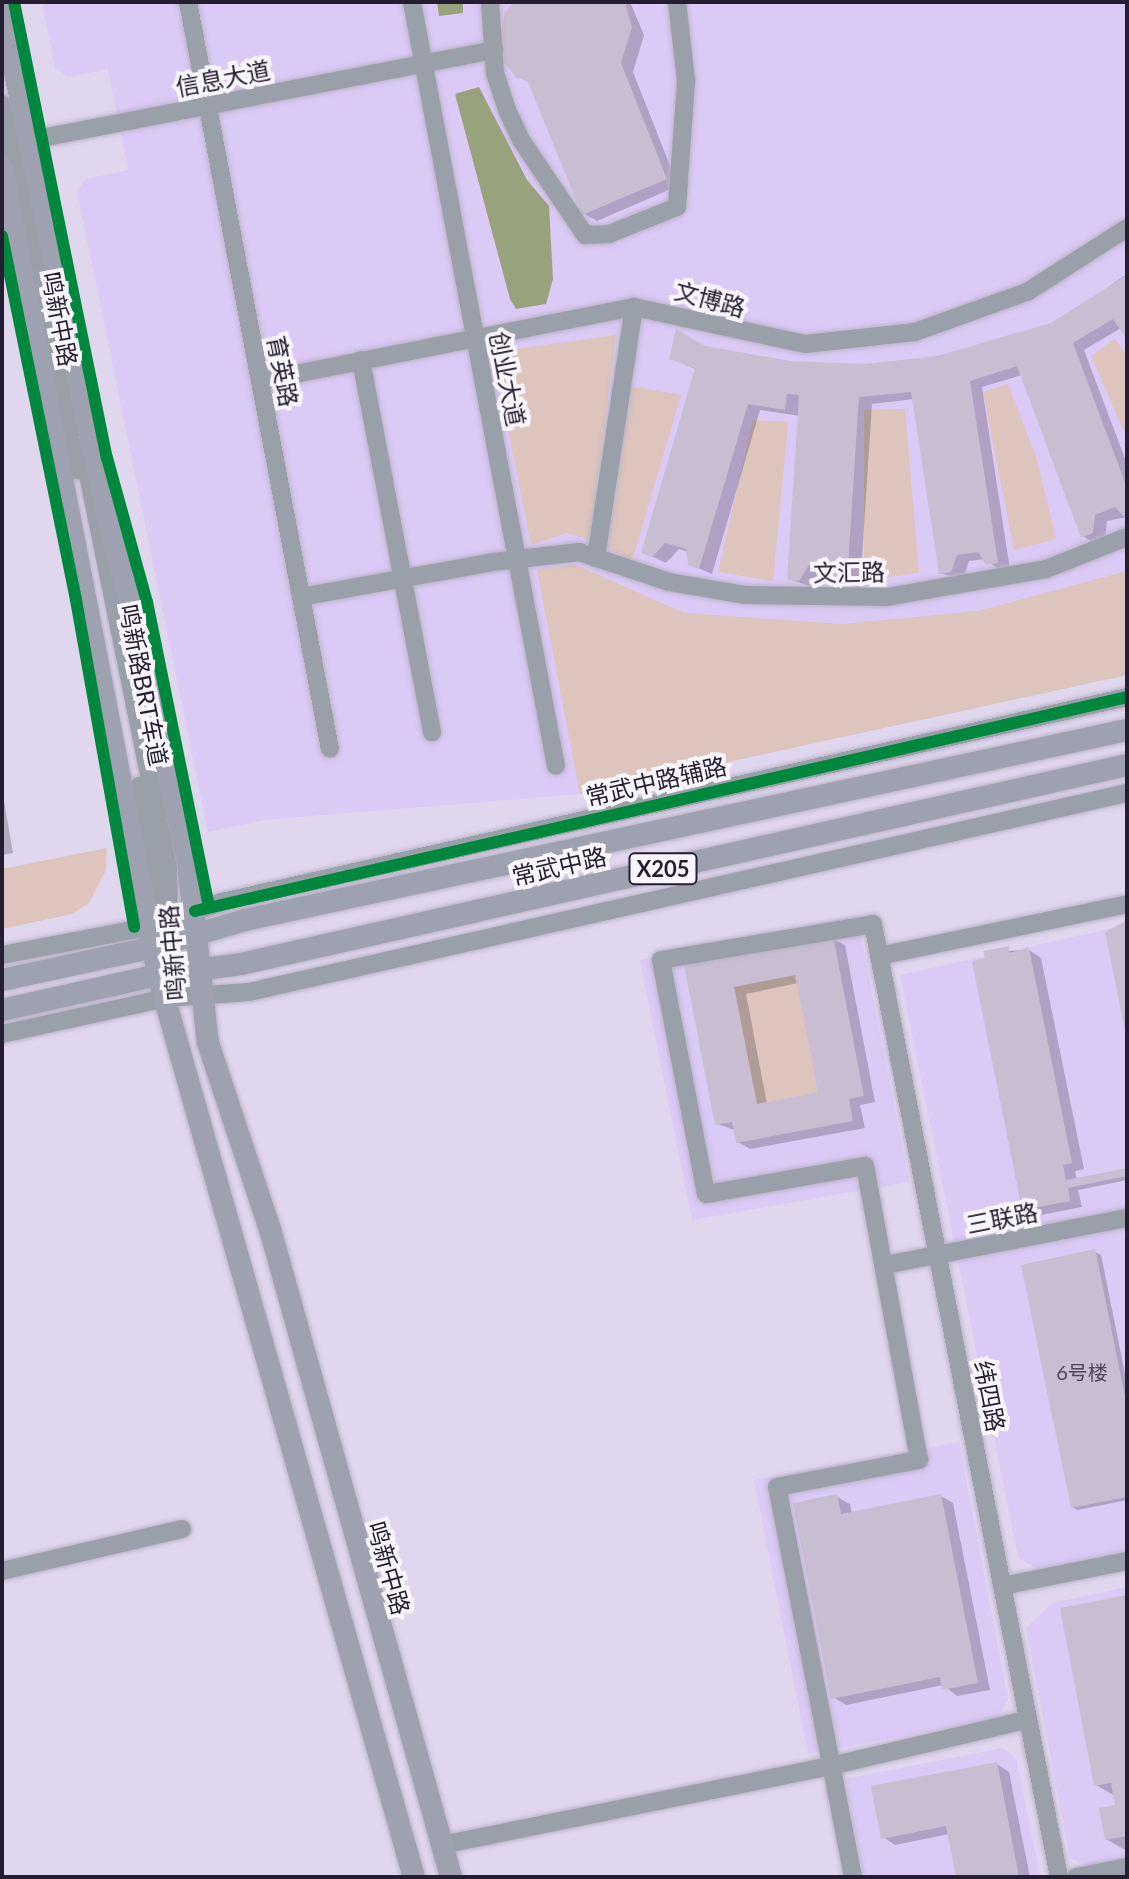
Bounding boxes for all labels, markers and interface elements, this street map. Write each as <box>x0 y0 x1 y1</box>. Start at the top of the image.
street label: 信息大道 <box>173 55 273 101</box>
street label: 鸣新中路 <box>37 269 83 369</box>
street label: 文博路 <box>671 276 749 322</box>
street label: 创业大道 <box>485 329 531 429</box>
street label: 育英路 <box>262 333 304 409</box>
street label: 文汇路 <box>813 557 885 587</box>
street label: 鸣新路BRT车道 <box>114 602 174 768</box>
street label: 常武中路辅路 <box>583 751 729 811</box>
street label: 常武中路 <box>509 841 609 891</box>
road number: X205 <box>627 851 699 887</box>
street label: 鸣新中路 <box>153 904 191 1002</box>
street label: 三联路 <box>964 1197 1040 1239</box>
street label: 纬四路 <box>969 1358 1011 1434</box>
house number: 6号楼 <box>1056 1360 1108 1384</box>
street label: 鸣新中路 <box>362 1518 416 1618</box>

